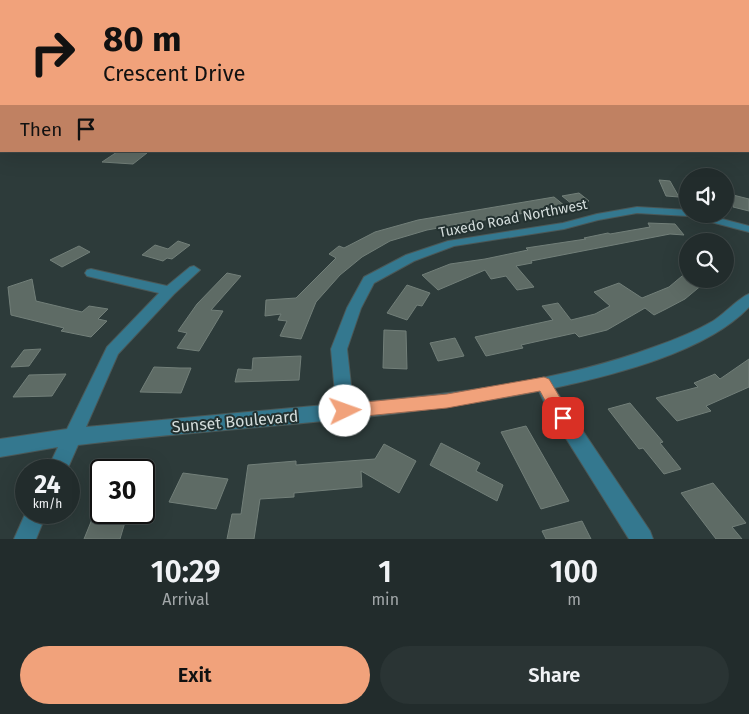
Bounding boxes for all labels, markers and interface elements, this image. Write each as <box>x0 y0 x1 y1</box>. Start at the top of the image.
text: 80 m <box>103 18 182 60</box>
icon: right <box>20 20 85 85</box>
text: Crescent Drive <box>103 60 245 87</box>
icon: arrive <box>72 115 100 143</box>
text: Then <box>20 118 62 141</box>
map controls <box>679 168 734 288</box>
button: sound <box>679 168 734 223</box>
street label: Tuxedo Road Northwest <box>437 196 590 241</box>
button: search <box>679 233 734 288</box>
position arrow <box>318 384 370 436</box>
pin <box>542 397 584 439</box>
icon: arrive <box>549 404 577 432</box>
street label: Sunset Boulevard <box>171 407 299 436</box>
speed limit sign: 30 <box>90 459 155 524</box>
text: 24 <box>34 470 61 500</box>
text: km/h <box>33 497 62 511</box>
text: 10:29 <box>151 554 221 590</box>
text: 1 <box>378 554 392 590</box>
text: 100 <box>550 554 598 590</box>
text: Arrival <box>162 590 209 609</box>
text: min <box>371 590 399 609</box>
text: m <box>567 590 581 609</box>
button: Exit <box>20 646 370 704</box>
button: Share <box>380 646 729 704</box>

